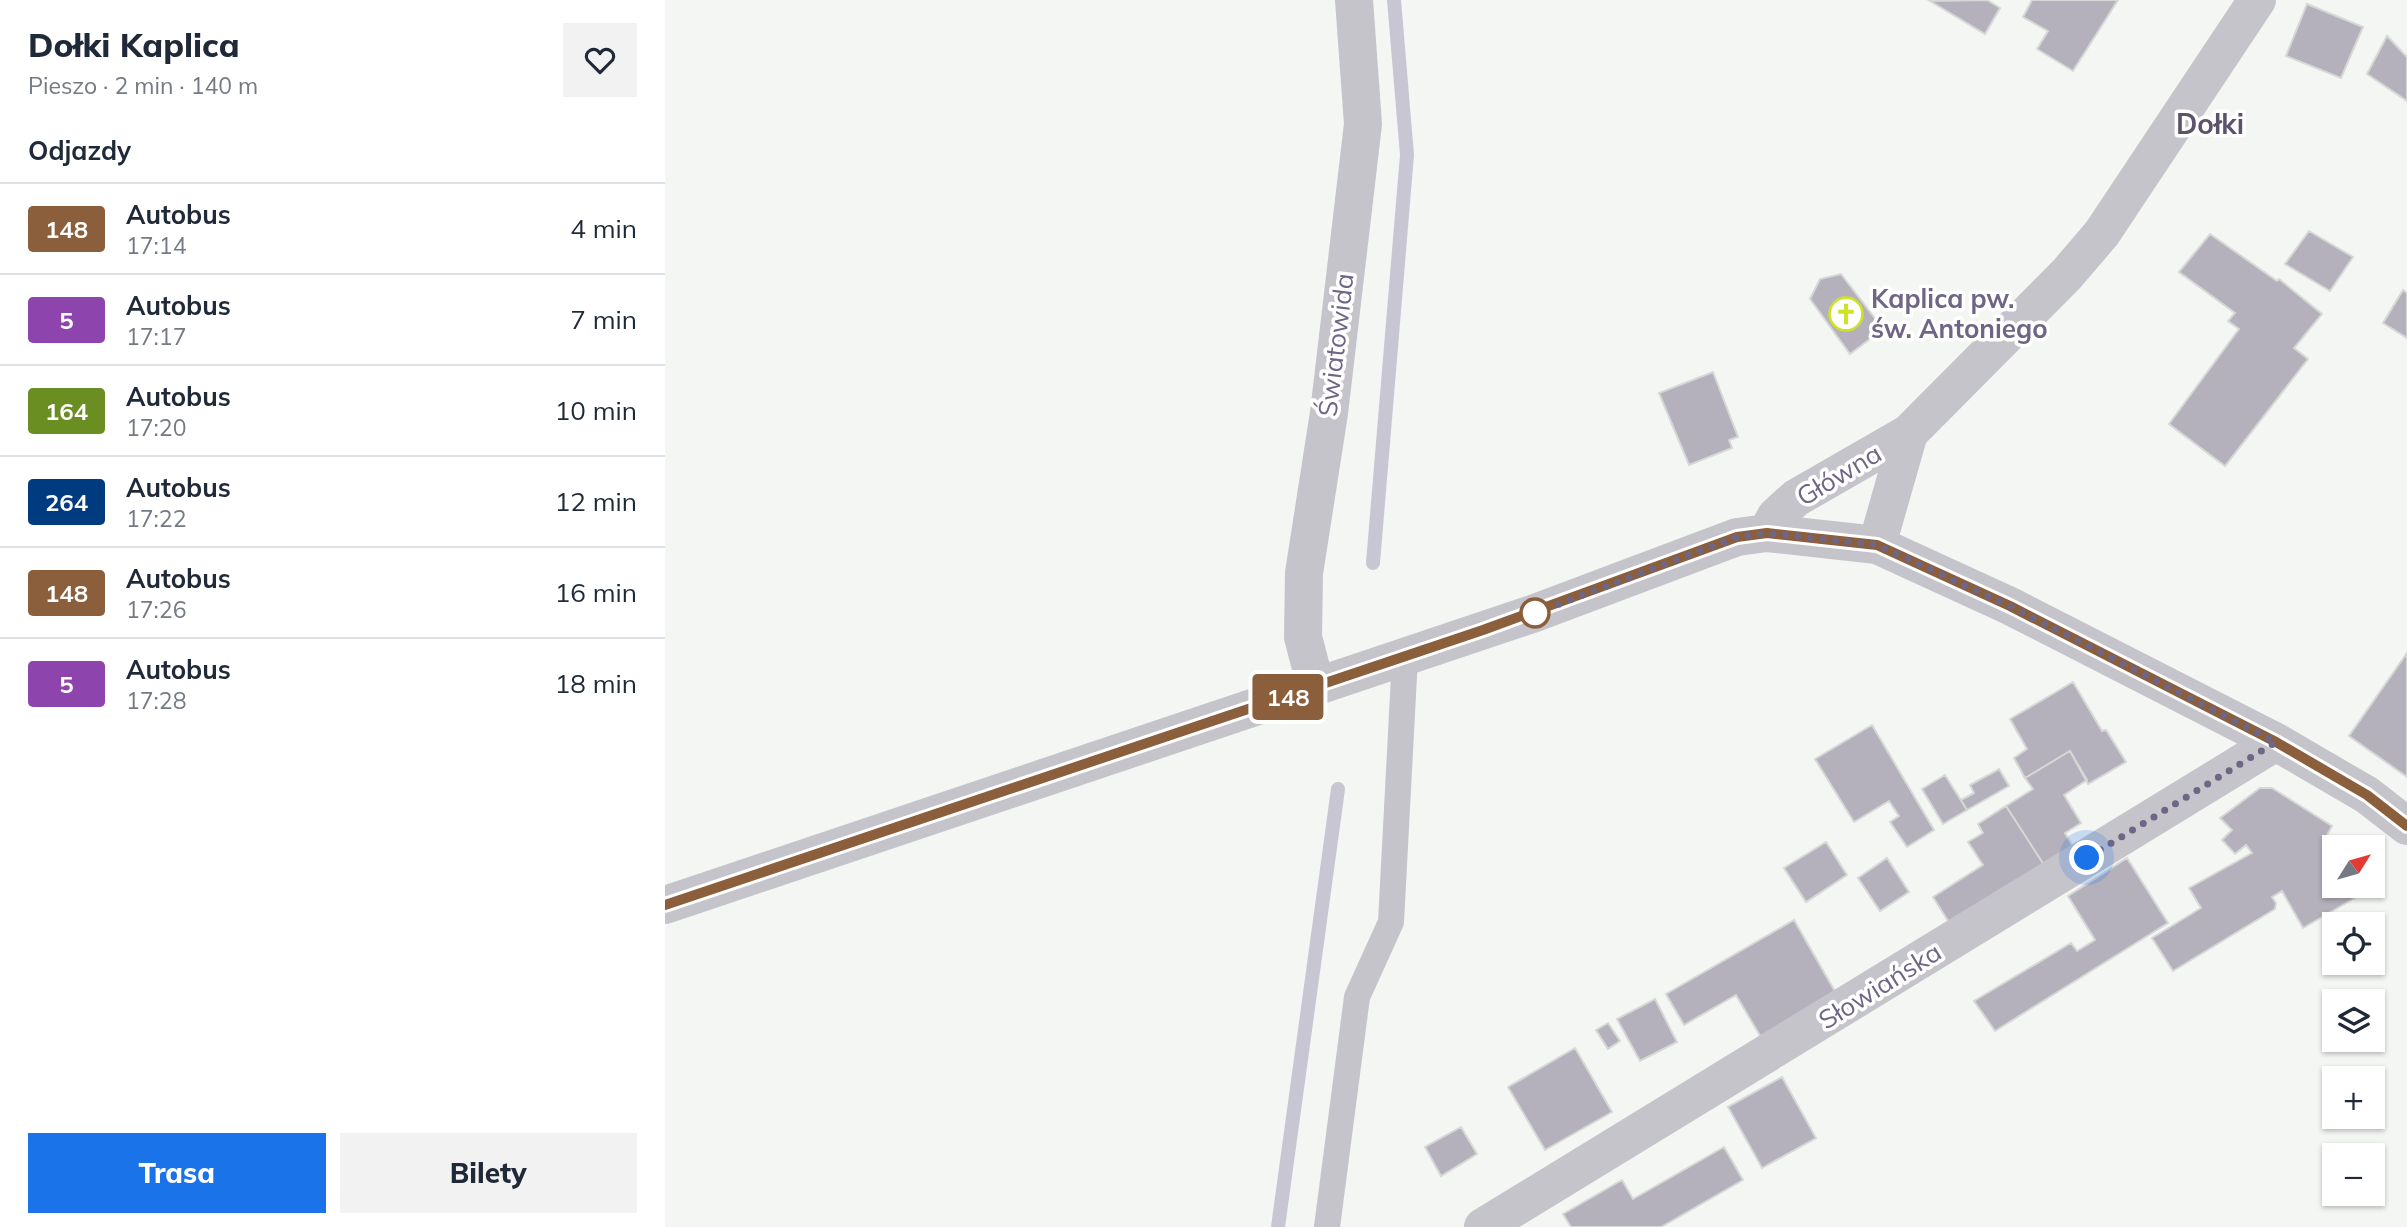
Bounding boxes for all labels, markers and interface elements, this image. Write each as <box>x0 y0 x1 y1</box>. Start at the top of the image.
button: heart <box>563 23 637 97</box>
text: Dołki Kaplica <box>28 24 240 65</box>
text: Pieszo · 2 min · 140 m <box>28 71 258 100</box>
district label: Dołki <box>2176 106 2244 141</box>
text: Odjazdy <box>28 134 131 167</box>
text: Autobus <box>126 198 231 231</box>
text: 4 min <box>570 212 637 245</box>
text: 148 <box>45 214 88 244</box>
text: 17:14 <box>126 231 186 260</box>
street label: Światowida <box>1310 271 1361 418</box>
place label: Kaplica pw. św. Antoniego <box>1871 282 2048 345</box>
text: Autobus <box>126 289 231 322</box>
church icon: Kaplica pw. św. Antoniego <box>1827 295 1865 333</box>
text: 7 min <box>570 303 637 336</box>
text: 5 <box>59 305 74 335</box>
text: 17:17 <box>126 322 186 351</box>
text: Autobus <box>126 380 231 413</box>
text: 10 min <box>555 394 637 427</box>
text: 164 <box>45 396 88 426</box>
text: 17:20 <box>126 413 186 442</box>
street label: Główna <box>1790 436 1887 513</box>
text: Autobus <box>126 471 231 504</box>
text: 12 min <box>555 485 637 518</box>
text: 264 <box>45 487 88 517</box>
text: 17:22 <box>126 504 186 533</box>
text: Autobus <box>126 562 231 595</box>
text: 16 min <box>555 576 637 609</box>
text: 148 <box>45 578 88 608</box>
text: 17:26 <box>126 595 186 624</box>
unlabelled marker <box>1520 598 1550 628</box>
text: Autobus <box>126 653 231 686</box>
text: 18 min <box>555 667 637 700</box>
text: 5 <box>59 669 74 699</box>
line badge: 148 <box>1248 674 1328 720</box>
text: 148 <box>1266 682 1310 712</box>
text: 17:28 <box>126 686 186 715</box>
north arrow <box>2322 835 2385 898</box>
map controls <box>2322 835 2385 1206</box>
your location <box>2069 840 2104 875</box>
button: locate <box>2322 912 2385 975</box>
street label: Słowiańska <box>1812 935 1947 1036</box>
button: layers <box>2322 989 2385 1052</box>
button: + <box>2322 1066 2385 1129</box>
button: Trasa <box>28 1133 326 1213</box>
button: Bilety <box>340 1133 637 1213</box>
button: − <box>2322 1143 2385 1206</box>

